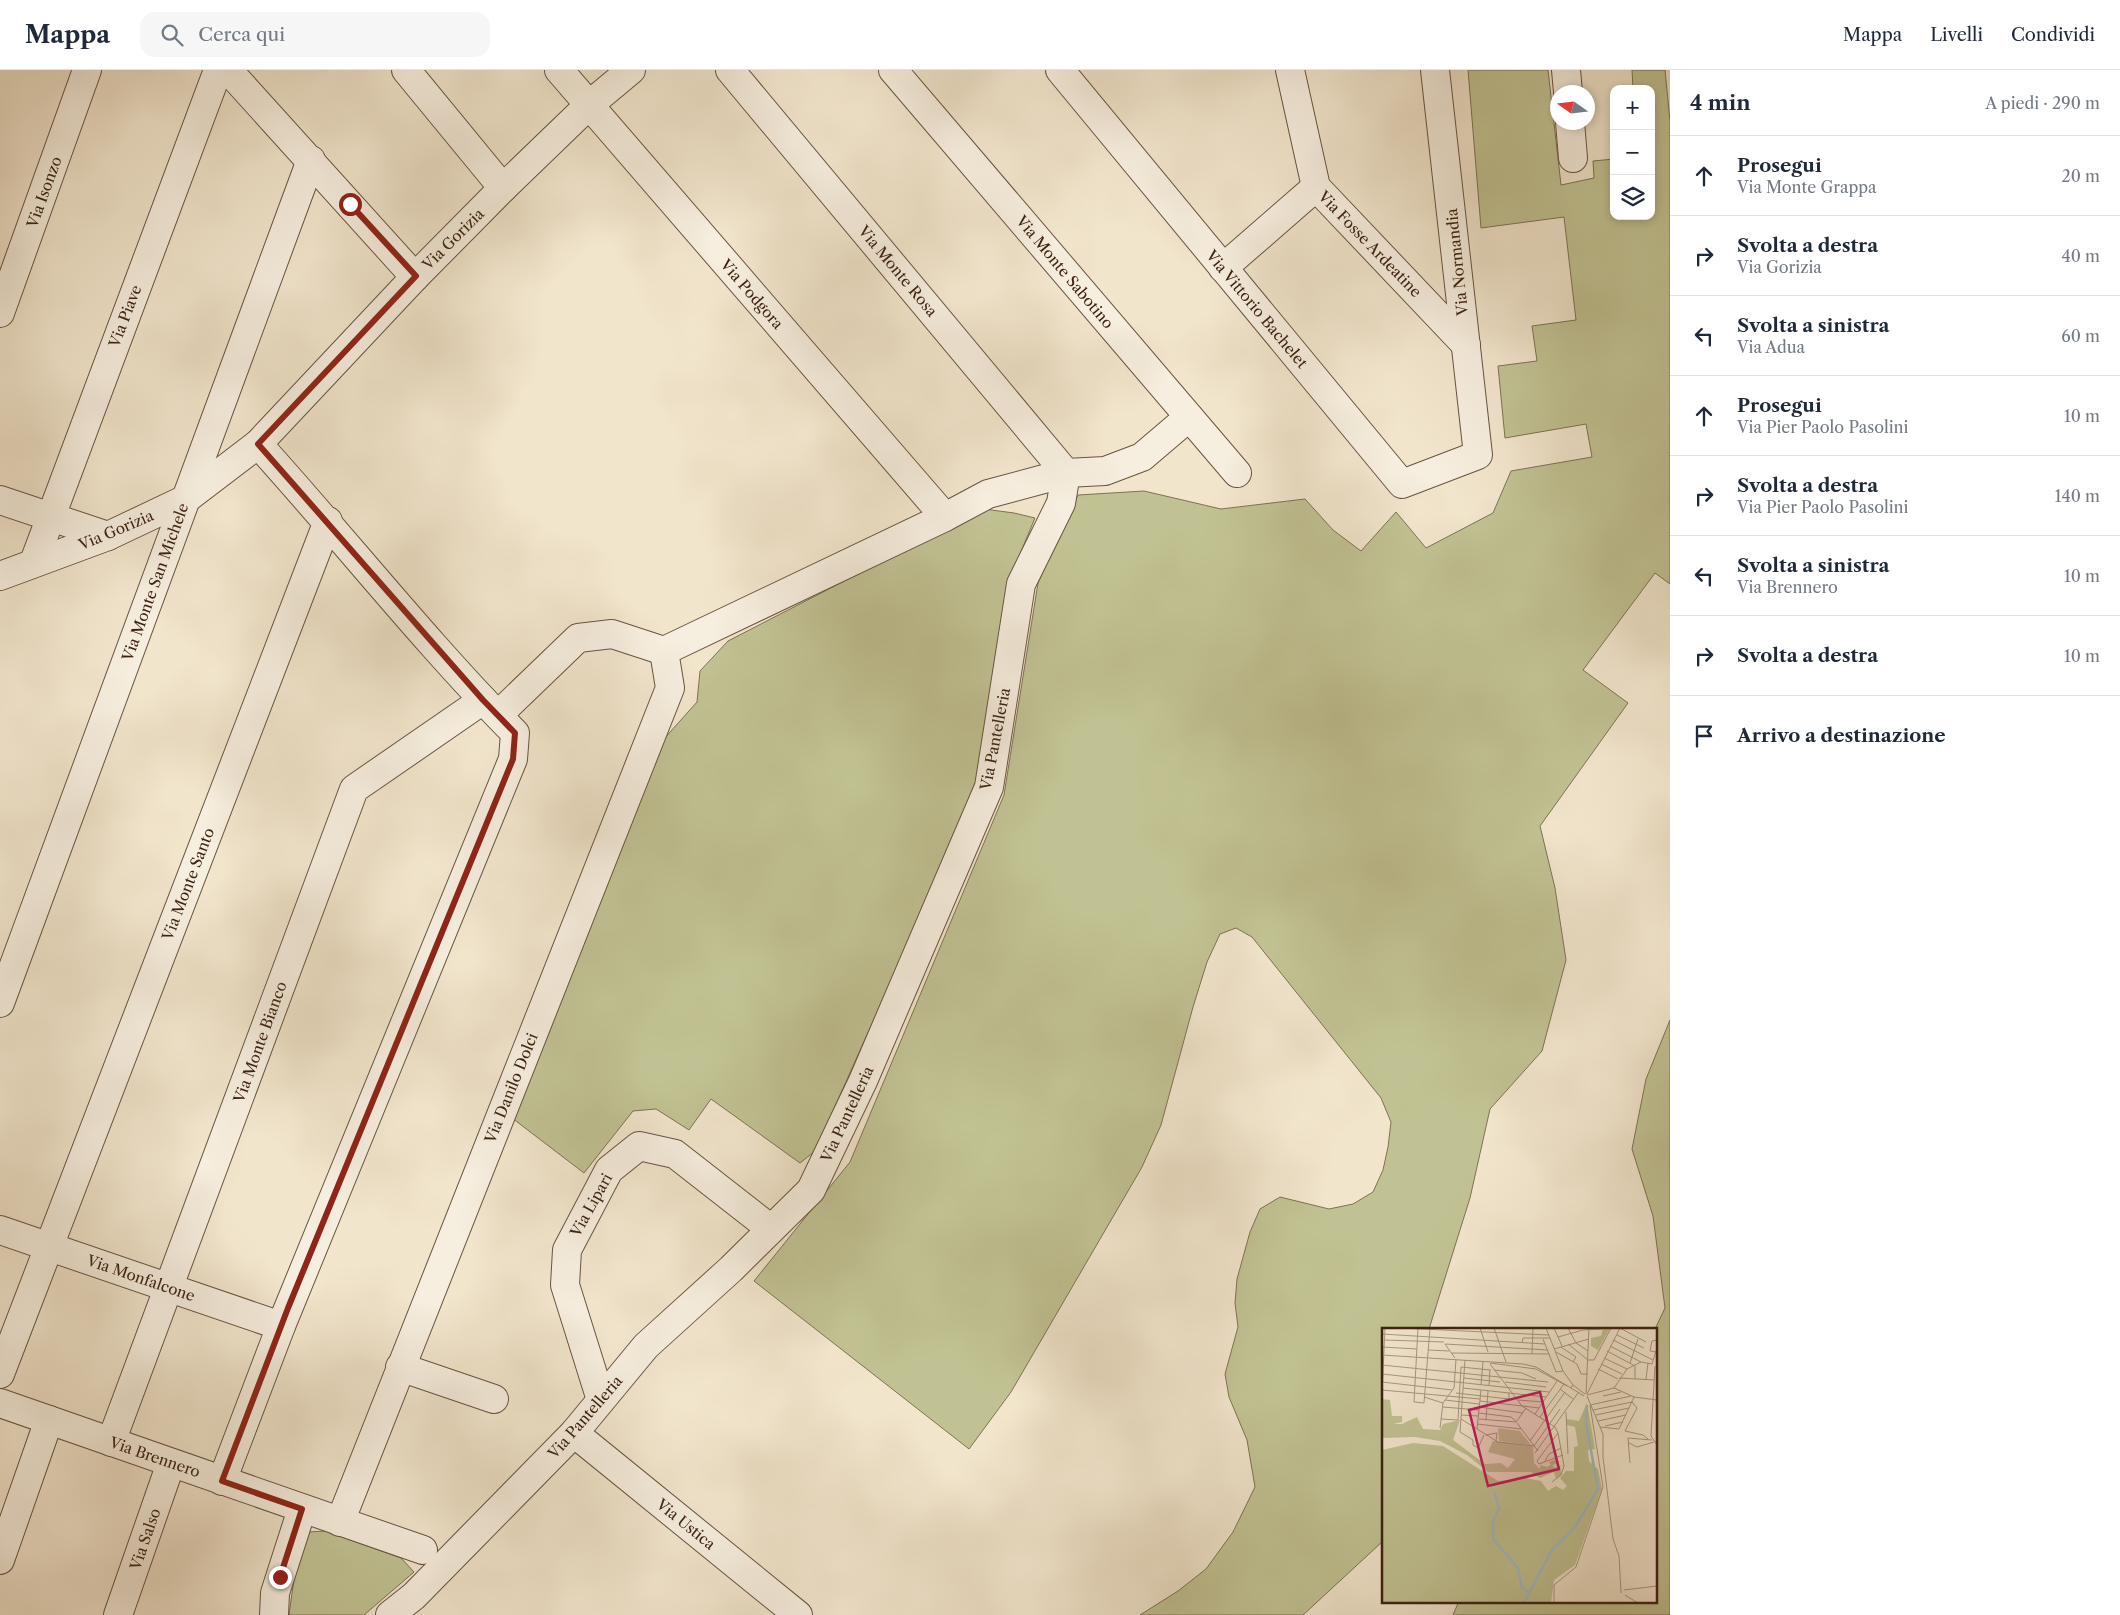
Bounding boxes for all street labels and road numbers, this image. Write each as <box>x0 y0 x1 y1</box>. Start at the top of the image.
street label: Via Isonzo <box>22 154 66 231</box>
street label: Via Fosse Ardeatine <box>1314 186 1426 301</box>
street label: Via Gorizia <box>417 204 488 275</box>
street label: Via Normandia <box>1442 207 1472 317</box>
street label: Via Monte Sabotino <box>1012 211 1118 332</box>
street label: Via Monte Rosa <box>854 221 942 320</box>
street label: Via Vittorio Bachelet <box>1202 245 1312 372</box>
street label: Via Podgora <box>716 254 787 333</box>
street label: Via Piave <box>104 282 146 351</box>
street label: Via Monte San Michele <box>117 500 192 664</box>
street label: Via Gorizia <box>75 506 156 555</box>
street label: Via Pantelleria <box>976 686 1014 793</box>
street label: Via Monte Santo <box>157 825 218 944</box>
street label: Via Monte Bianco <box>229 979 291 1106</box>
street label: Via Danilo Dolci <box>480 1030 542 1147</box>
street label: Via Pantelleria <box>816 1063 878 1166</box>
street label: Via Lipari <box>565 1170 616 1241</box>
street label: Via Monfalcone <box>84 1250 198 1305</box>
street label: Via Pantelleria <box>543 1371 626 1463</box>
street label: Via Brennero <box>106 1432 203 1481</box>
street label: Via Ustica <box>652 1494 719 1554</box>
street label: Via Salso <box>125 1506 164 1573</box>

